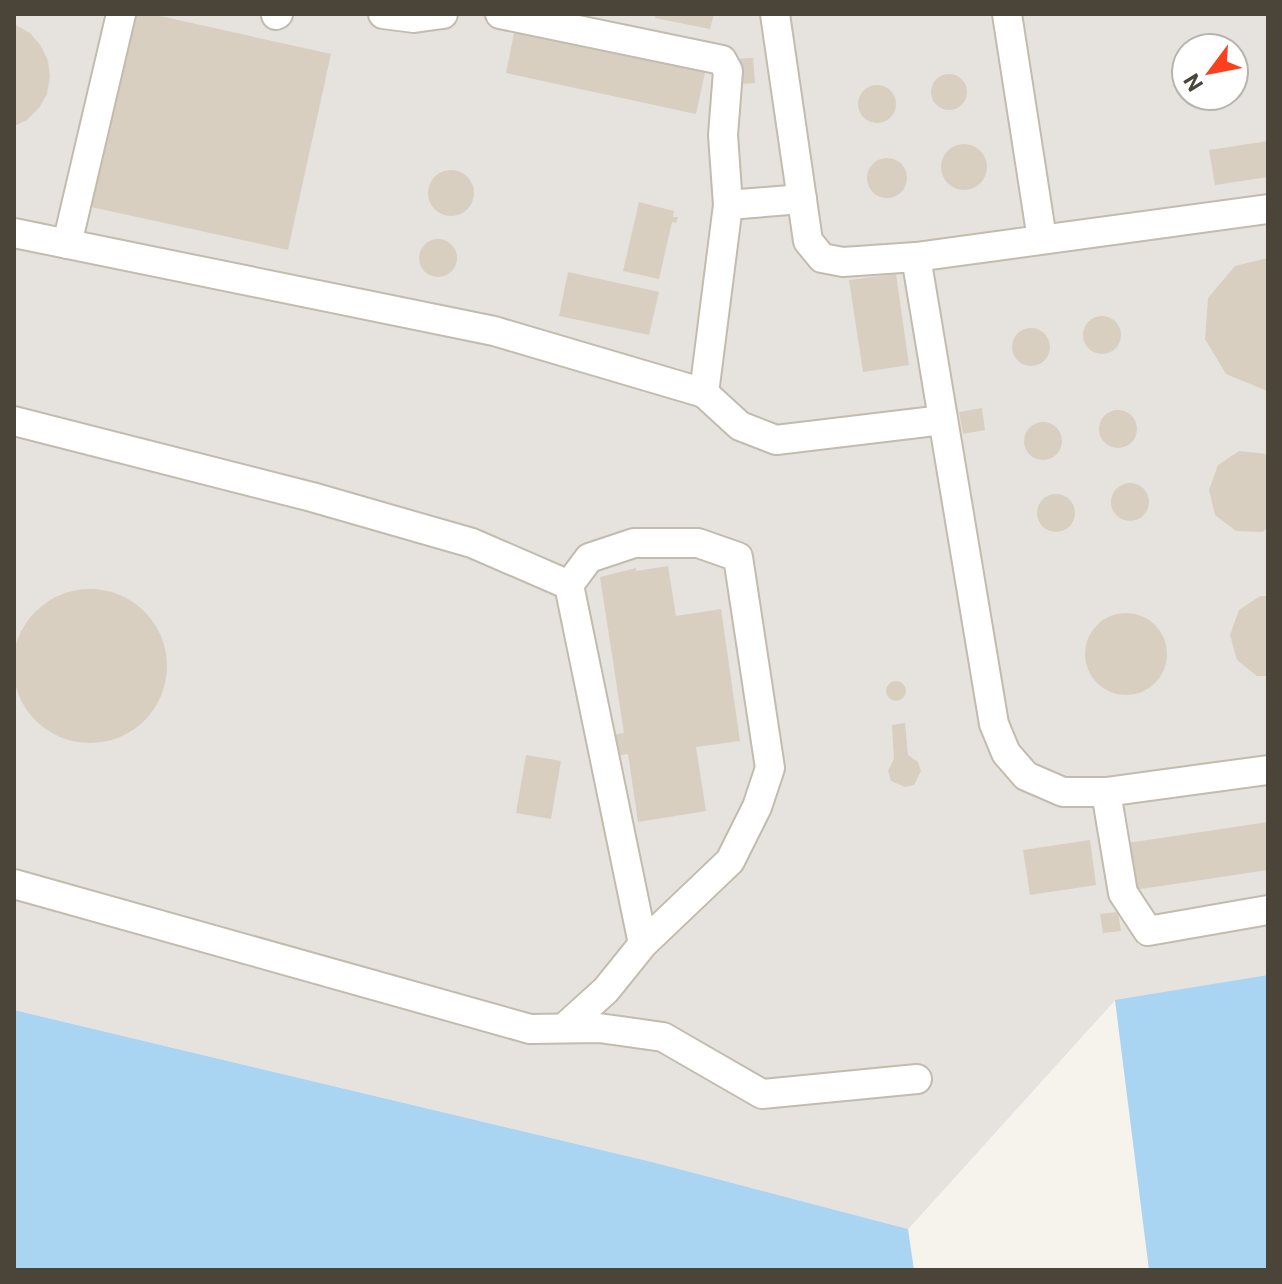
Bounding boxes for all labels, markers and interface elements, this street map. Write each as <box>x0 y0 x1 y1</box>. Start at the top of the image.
north arrow <box>1170 32 1250 112</box>
text: N <box>1179 69 1208 96</box>

